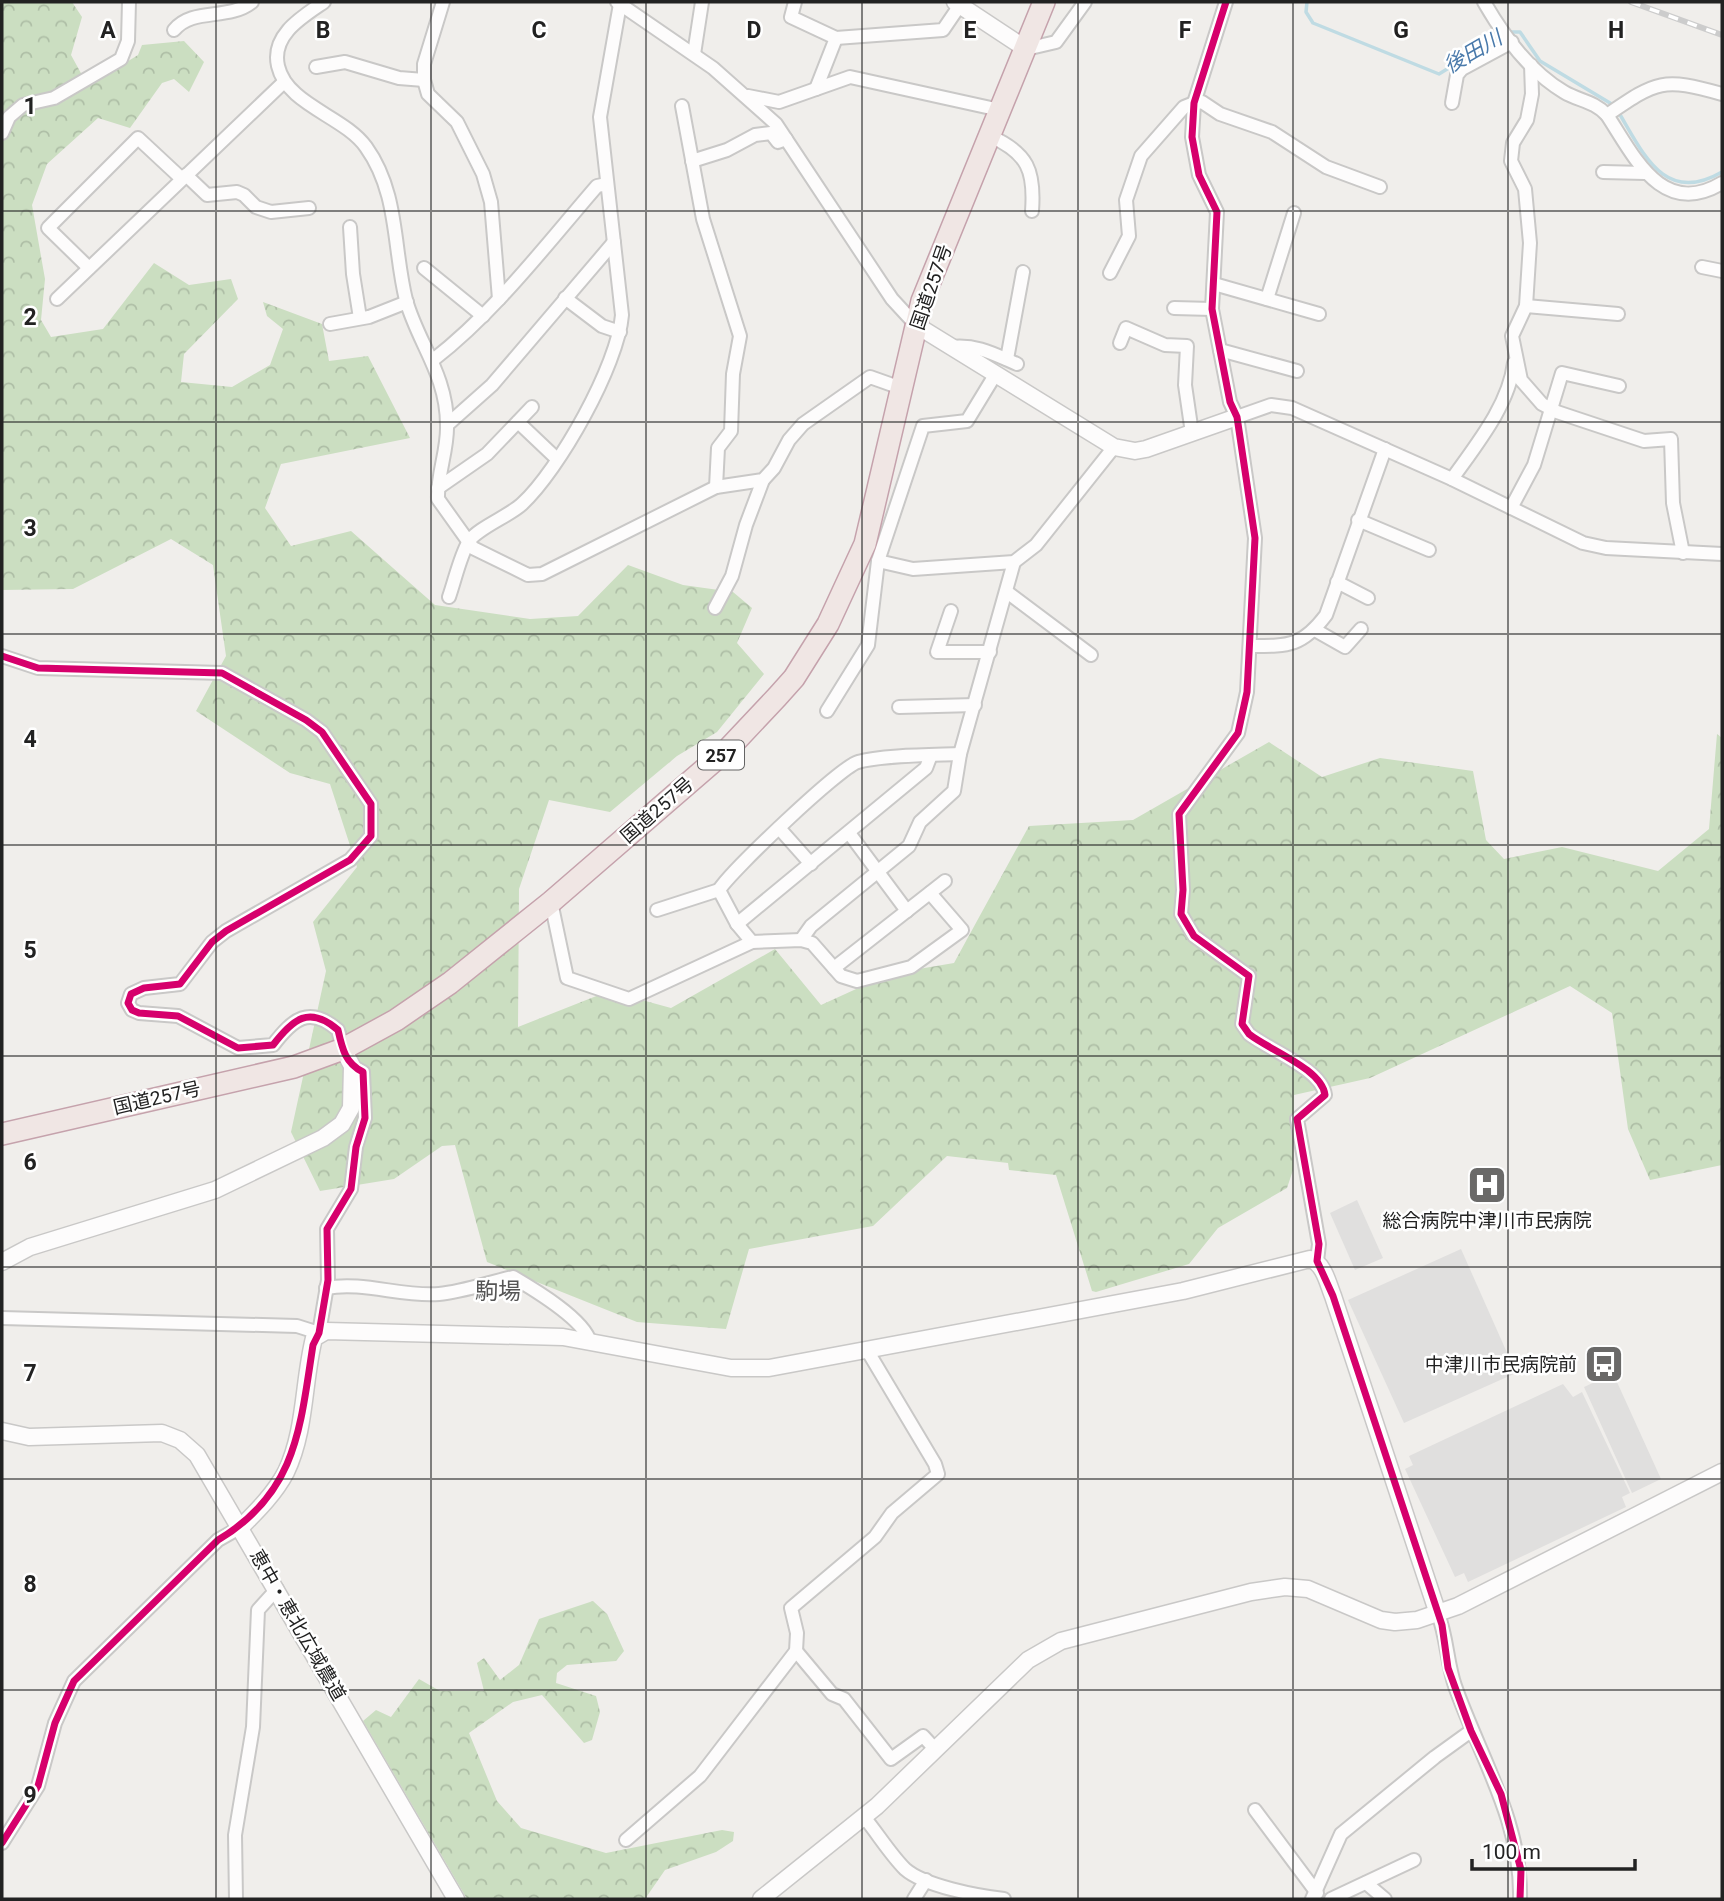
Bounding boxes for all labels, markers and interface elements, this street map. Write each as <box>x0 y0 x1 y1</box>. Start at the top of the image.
text: A <box>100 17 116 44</box>
text: B <box>316 17 330 44</box>
text: C <box>531 17 547 44</box>
text: D <box>747 17 761 44</box>
text: E <box>964 17 977 44</box>
text: F <box>1179 17 1192 44</box>
text: G <box>1393 17 1409 44</box>
text: H <box>1608 17 1624 44</box>
water label: 後田川 <box>1440 25 1508 78</box>
text: 1 <box>23 93 37 120</box>
street label: 国道257号 <box>906 241 956 333</box>
text: 2 <box>23 304 37 331</box>
text: 3 <box>23 515 37 542</box>
text: 4 <box>23 726 37 753</box>
road number: 257 <box>698 740 744 770</box>
street label: 国道257号 <box>616 772 698 848</box>
text: 5 <box>23 937 37 964</box>
street label: 国道257号 <box>111 1077 203 1119</box>
text: 6 <box>23 1149 37 1176</box>
hospital icon: 総合病院中津川市民病院 <box>1466 1164 1508 1206</box>
place label: 総合病院中津川市民病院 <box>1382 1209 1592 1232</box>
district label: 駒場 <box>475 1278 521 1305</box>
bus stop icon: 中津川市民病院前 <box>1583 1343 1625 1385</box>
place label: 中津川市民病院前 <box>1425 1353 1577 1376</box>
text: 7 <box>23 1360 37 1387</box>
street label: 恵中・恵北広域農道 <box>245 1545 351 1705</box>
text: 8 <box>23 1571 37 1598</box>
text: 9 <box>23 1782 37 1809</box>
scale bar <box>1472 1828 1635 1872</box>
text: 100 m <box>1482 1840 1541 1864</box>

